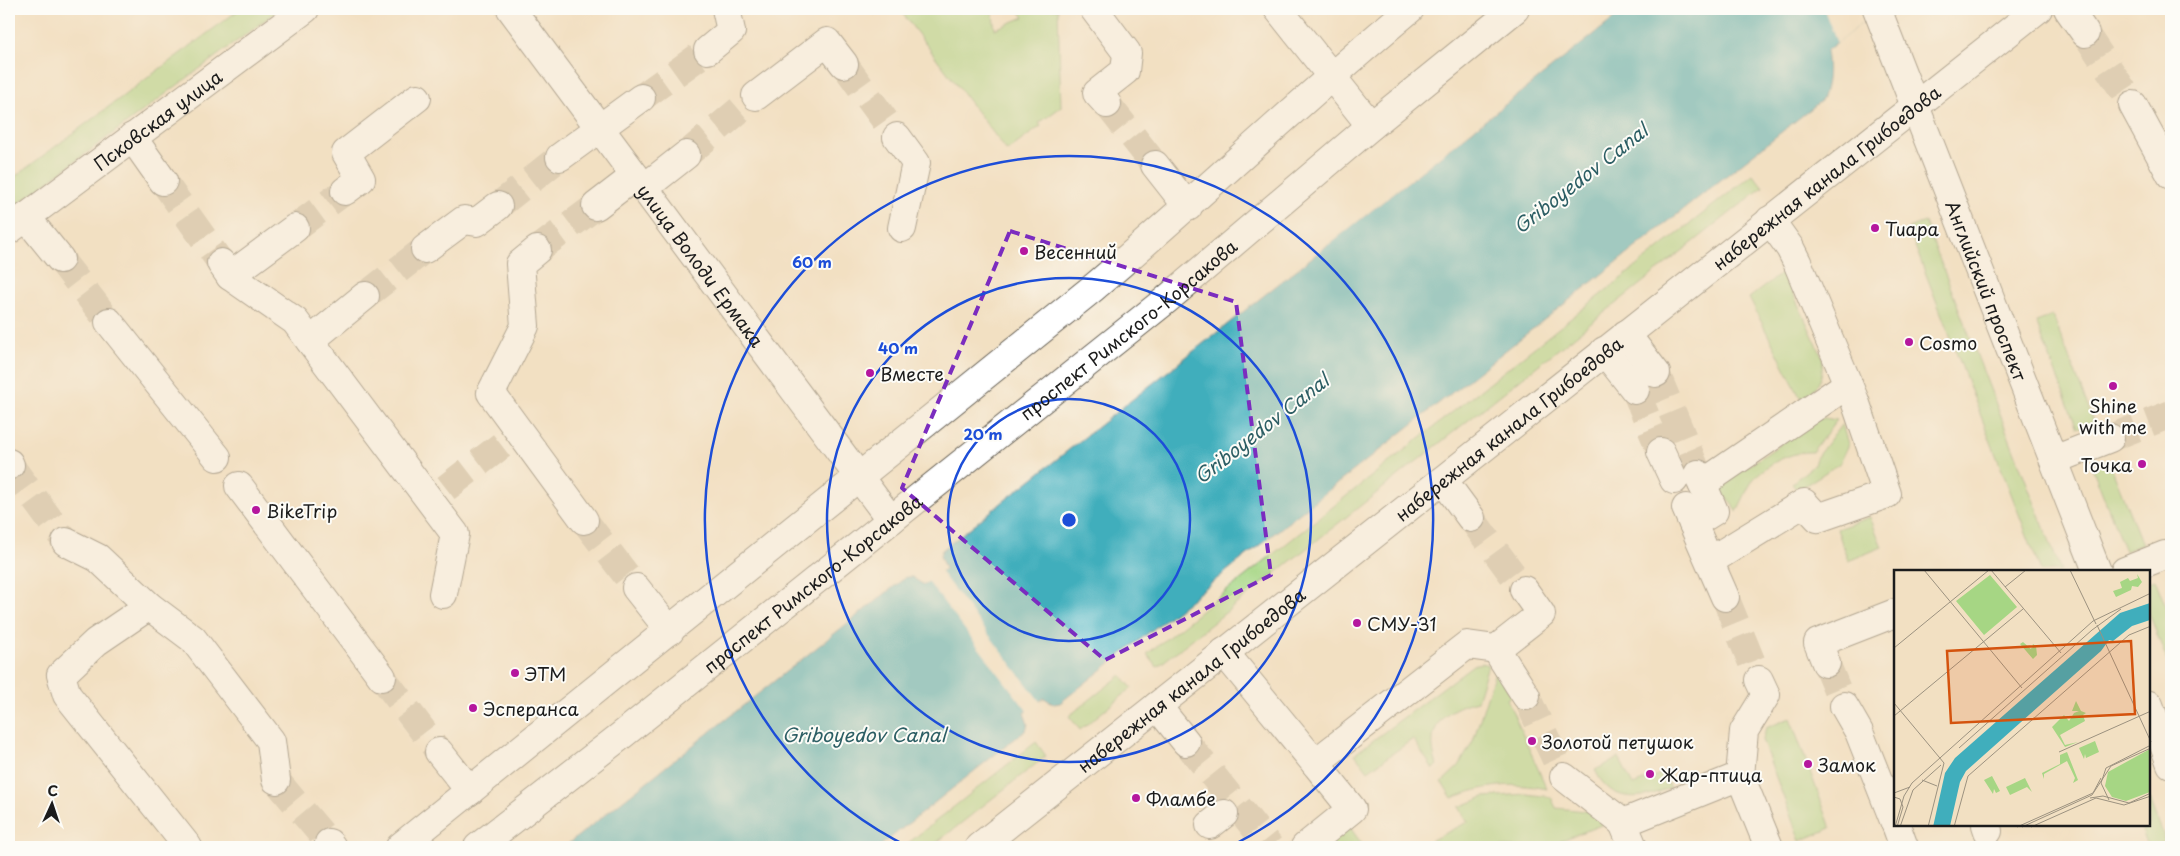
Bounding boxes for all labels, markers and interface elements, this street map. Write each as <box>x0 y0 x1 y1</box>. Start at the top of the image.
street label: Псковская улица <box>87 62 228 176</box>
street label: набережная канала Грибоедова <box>1706 78 1946 276</box>
water label: Griboyedov Canal <box>1507 115 1655 240</box>
street label: улица Володи Ермака <box>632 178 771 353</box>
street label: Английский проспект <box>1940 196 2035 385</box>
place label: Тиара <box>1885 215 1940 242</box>
marker: Тиара <box>1869 222 1881 234</box>
street label: проспект Римского-Корсакова <box>1013 232 1243 426</box>
place label: Весенний <box>1034 238 1117 265</box>
marker: Весенний <box>1018 245 1030 257</box>
text: 60 m <box>792 250 832 273</box>
street label: набережная канала Грибоедова <box>1389 329 1629 527</box>
place label: Cosmo <box>1919 329 1977 356</box>
text: 40 m <box>878 336 918 359</box>
marker: Cosmo <box>1903 336 1915 348</box>
place label: Вместе <box>880 360 944 387</box>
water label: Griboyedov Canal <box>1188 365 1336 490</box>
marker: Вместе <box>864 367 876 379</box>
marker: Shine with me <box>2107 380 2119 392</box>
place label: Shine with me <box>2079 392 2147 440</box>
text: 20 m <box>964 422 1002 445</box>
place label: Точка <box>2080 451 2133 478</box>
marker: Точка <box>2136 458 2148 470</box>
street label: проспект Римского-Корсакова <box>697 486 928 679</box>
place label: BikeTrip <box>266 497 337 524</box>
marker: BikeTrip <box>250 504 262 516</box>
centre of rings <box>1060 511 1078 529</box>
inset map <box>1894 570 2150 826</box>
street label: набережная канала Грибоедова <box>1071 580 1311 778</box>
place label: СМУ-31 <box>1367 610 1437 637</box>
marker: СМУ-31 <box>1351 617 1363 629</box>
place label: ЭТМ <box>524 660 566 687</box>
marker: ЭТМ <box>509 667 521 679</box>
place label: Эсперанса <box>483 695 580 722</box>
marker: Эсперанса <box>467 702 479 714</box>
water label: Griboyedov Canal <box>782 720 949 748</box>
place label: Золотой петушок <box>1542 728 1694 755</box>
marker: Золотой петушок <box>1526 735 1538 747</box>
place label: Замок <box>1818 751 1876 778</box>
marker: Замок <box>1802 758 1814 770</box>
place label: Жар-птица <box>1659 761 1763 788</box>
marker: Жар-птица <box>1644 768 1656 780</box>
north arrow <box>28 778 78 828</box>
text: С <box>47 780 59 801</box>
place label: Фламбе <box>1146 785 1216 812</box>
marker: Фламбе <box>1130 792 1142 804</box>

